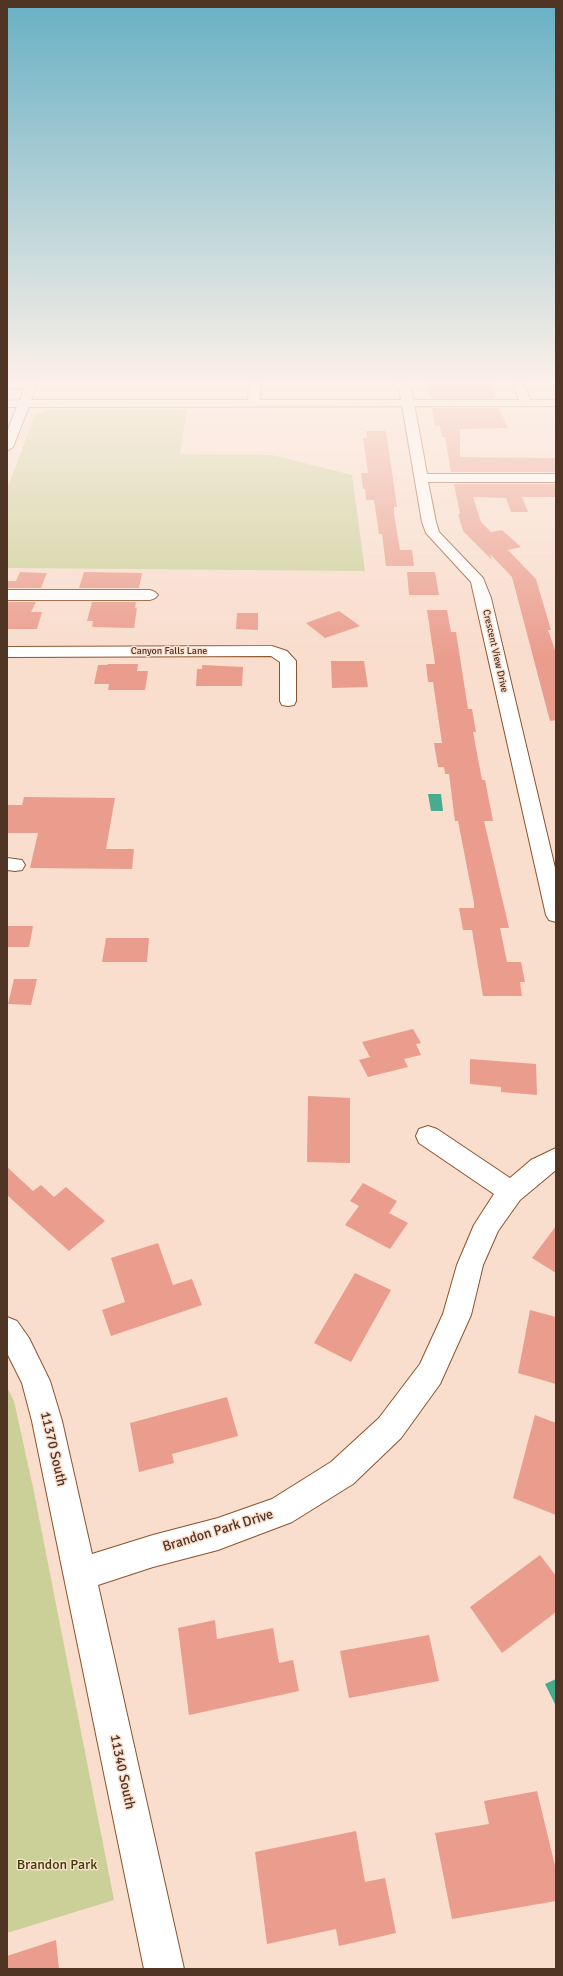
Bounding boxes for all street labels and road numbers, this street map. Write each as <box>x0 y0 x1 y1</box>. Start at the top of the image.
street label: Crescent View Drive <box>480 608 510 694</box>
street label: Canyon Falls Lane <box>131 645 207 657</box>
street label: 11370 South <box>36 1410 70 1488</box>
street label: Brandon Park Drive <box>161 1506 275 1556</box>
street label: 11340 South <box>106 1733 138 1811</box>

